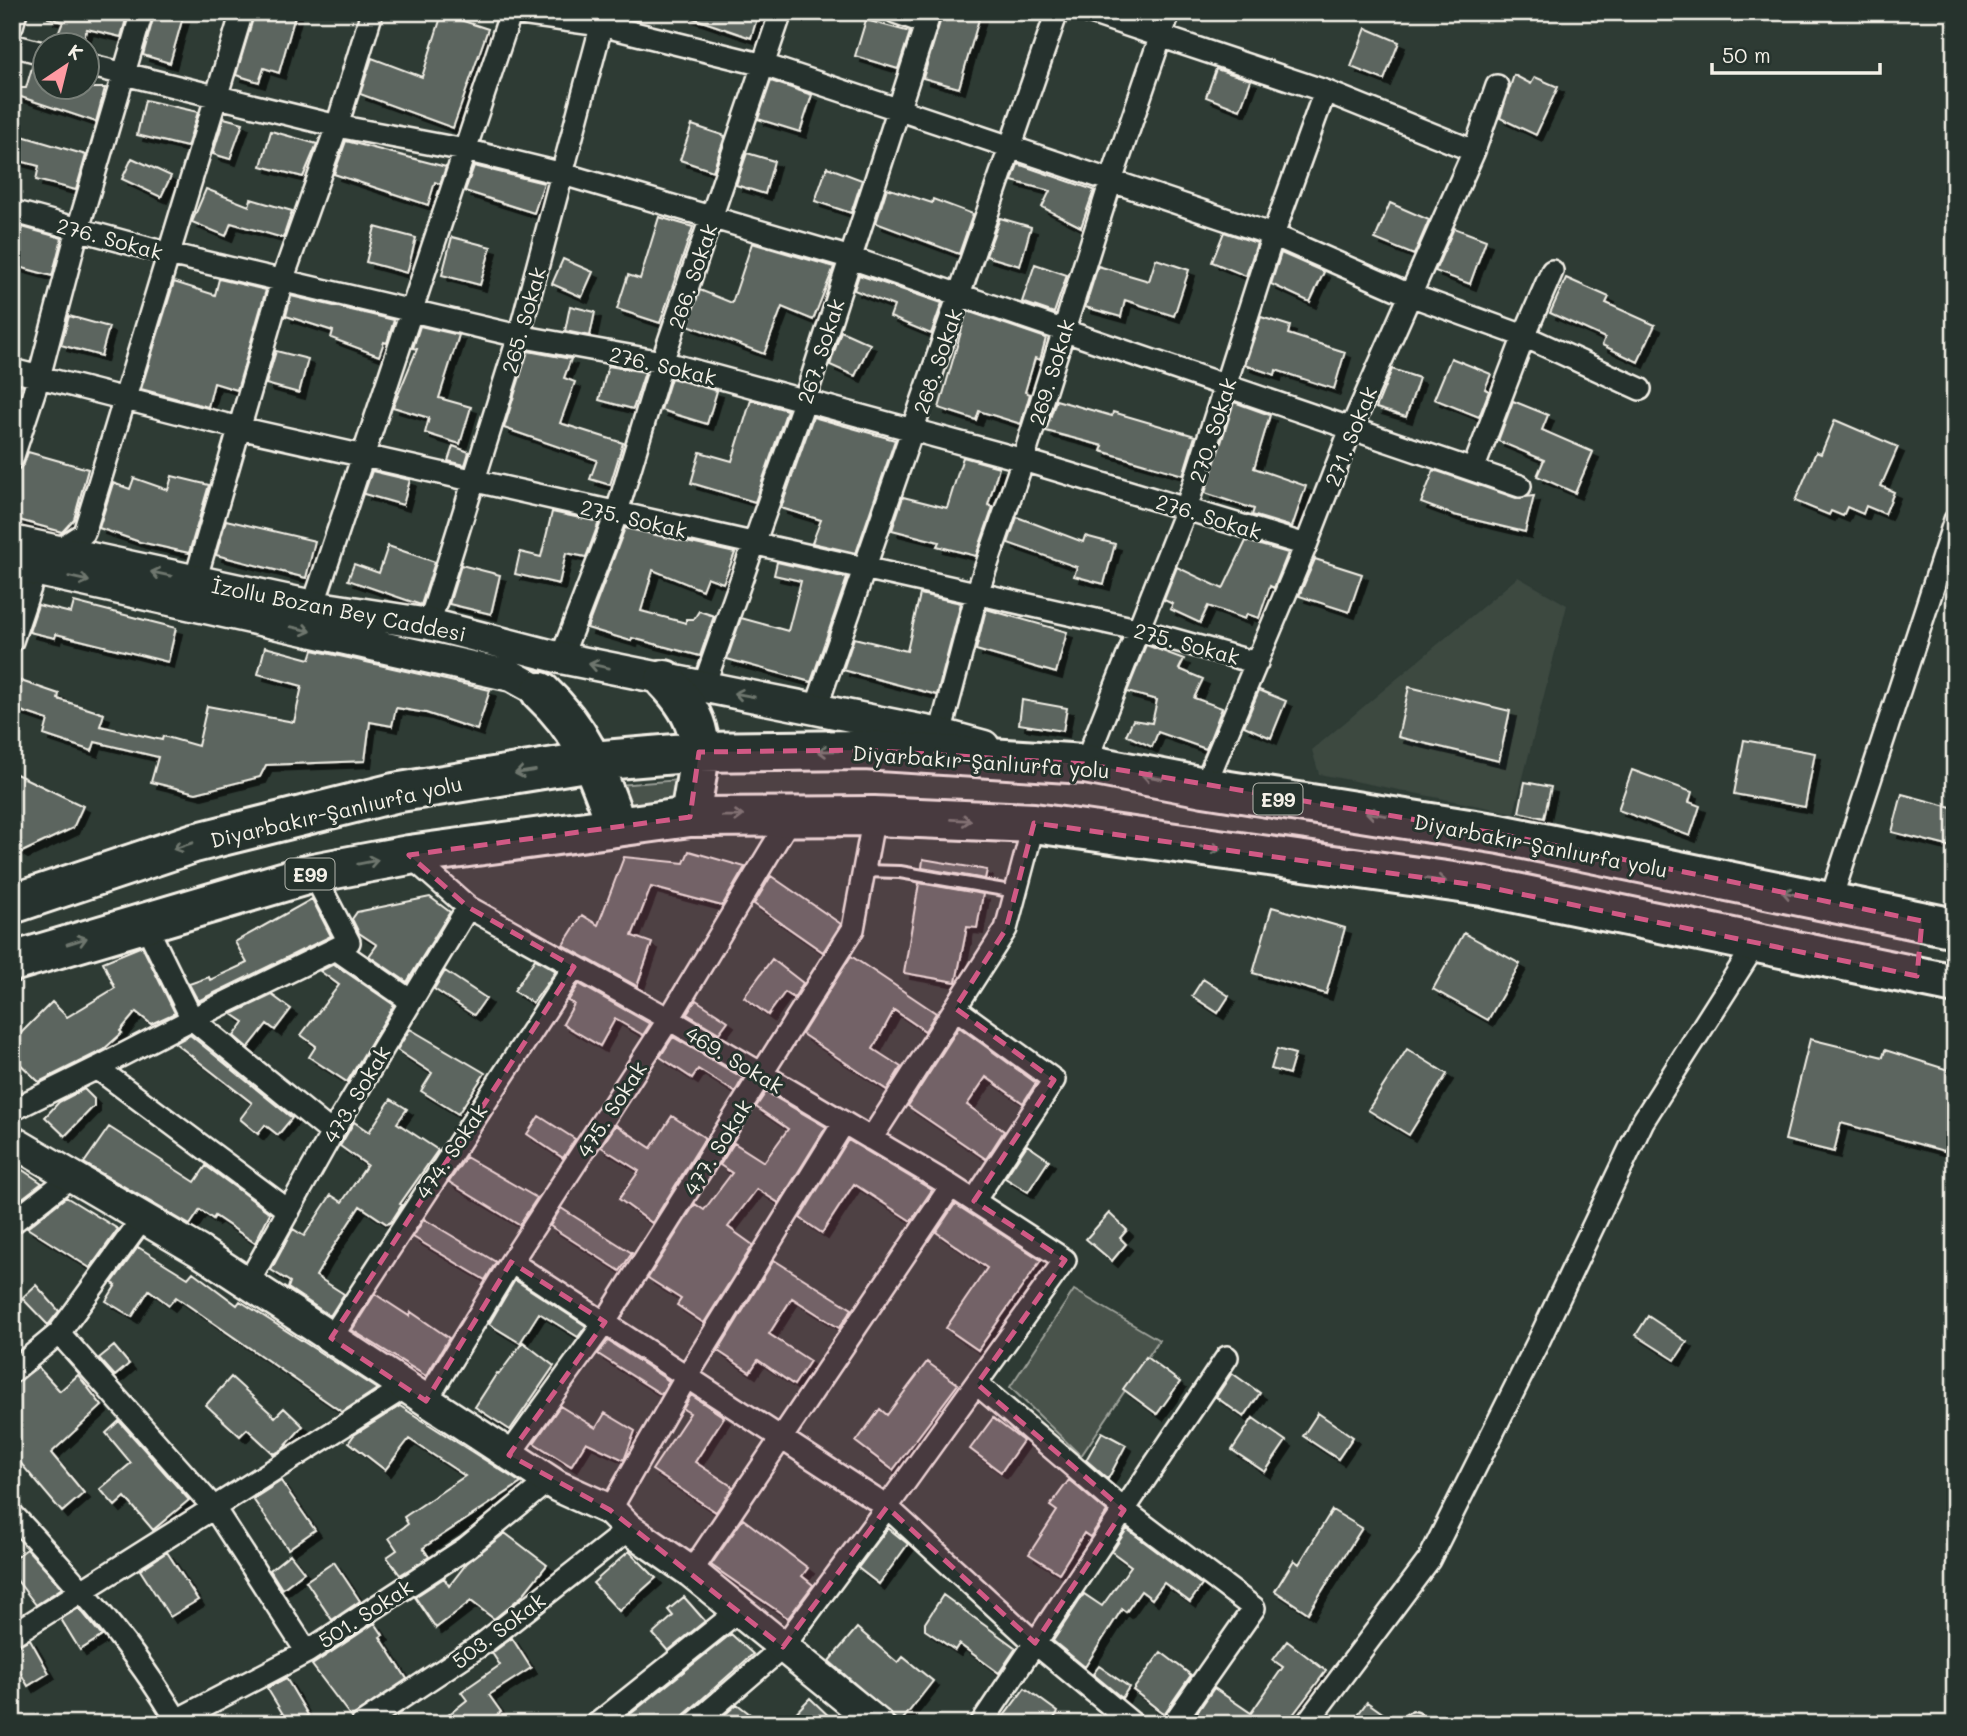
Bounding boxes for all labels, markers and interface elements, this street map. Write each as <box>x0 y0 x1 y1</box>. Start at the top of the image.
north arrow <box>32 32 102 102</box>
scale bar <box>1712 32 1880 76</box>
text: K <box>64 38 88 65</box>
text: 50 m <box>1722 41 1771 68</box>
street label: 276. Sokak <box>54 211 166 265</box>
street label: 266. Sokak <box>661 220 723 332</box>
street label: 265. Sokak <box>495 264 551 376</box>
street label: 267. Sokak <box>790 295 850 407</box>
street label: 268. Sokak <box>906 305 968 417</box>
street label: 269. Sokak <box>1022 316 1080 428</box>
street label: 276. Sokak <box>607 340 719 390</box>
street label: 270. Sokak <box>1182 374 1242 486</box>
street label: 271. Sokak <box>1318 382 1382 490</box>
street label: 276. Sokak <box>1153 487 1265 545</box>
street label: 275. Sokak <box>578 493 690 543</box>
one-way arrow <box>150 566 173 580</box>
street label: İzollu Bozan Bey Caddesi <box>209 571 469 647</box>
one-way arrow <box>67 573 90 587</box>
street label: 275. Sokak <box>1131 616 1243 670</box>
one-way arrow <box>289 622 312 636</box>
one-way arrow <box>588 659 611 673</box>
one-way arrow <box>734 688 756 702</box>
street label: Diyarbakır-Şanlıurfa yolu <box>852 739 1110 783</box>
one-way arrow <box>817 744 840 758</box>
one-way arrow <box>514 766 537 779</box>
street label: Diyarbakır-Şanlıurfa yolu <box>207 769 465 853</box>
one-way arrow <box>1141 770 1164 784</box>
road number: E99 <box>1254 784 1302 814</box>
one-way arrow <box>1365 807 1388 820</box>
street label: Diyarbakır-Şanlıurfa yolu <box>1412 807 1670 883</box>
one-way arrow <box>721 809 744 823</box>
one-way arrow <box>949 813 972 826</box>
one-way arrow <box>173 841 195 853</box>
one-way arrow <box>1199 842 1222 855</box>
one-way arrow <box>356 855 379 868</box>
road number: E99 <box>286 859 334 890</box>
one-way arrow <box>1424 873 1447 886</box>
one-way arrow <box>1781 886 1804 900</box>
one-way arrow <box>66 934 88 947</box>
street label: 469. Sokak <box>681 1019 789 1099</box>
street label: 473. Sokak <box>316 1040 396 1148</box>
street label: 475. Sokak <box>570 1056 652 1162</box>
street label: 477. Sokak <box>677 1094 757 1200</box>
street label: 474. Sokak <box>409 1098 493 1204</box>
street label: 501. Sokak <box>313 1572 417 1654</box>
street label: 503. Sokak <box>446 1586 550 1674</box>

